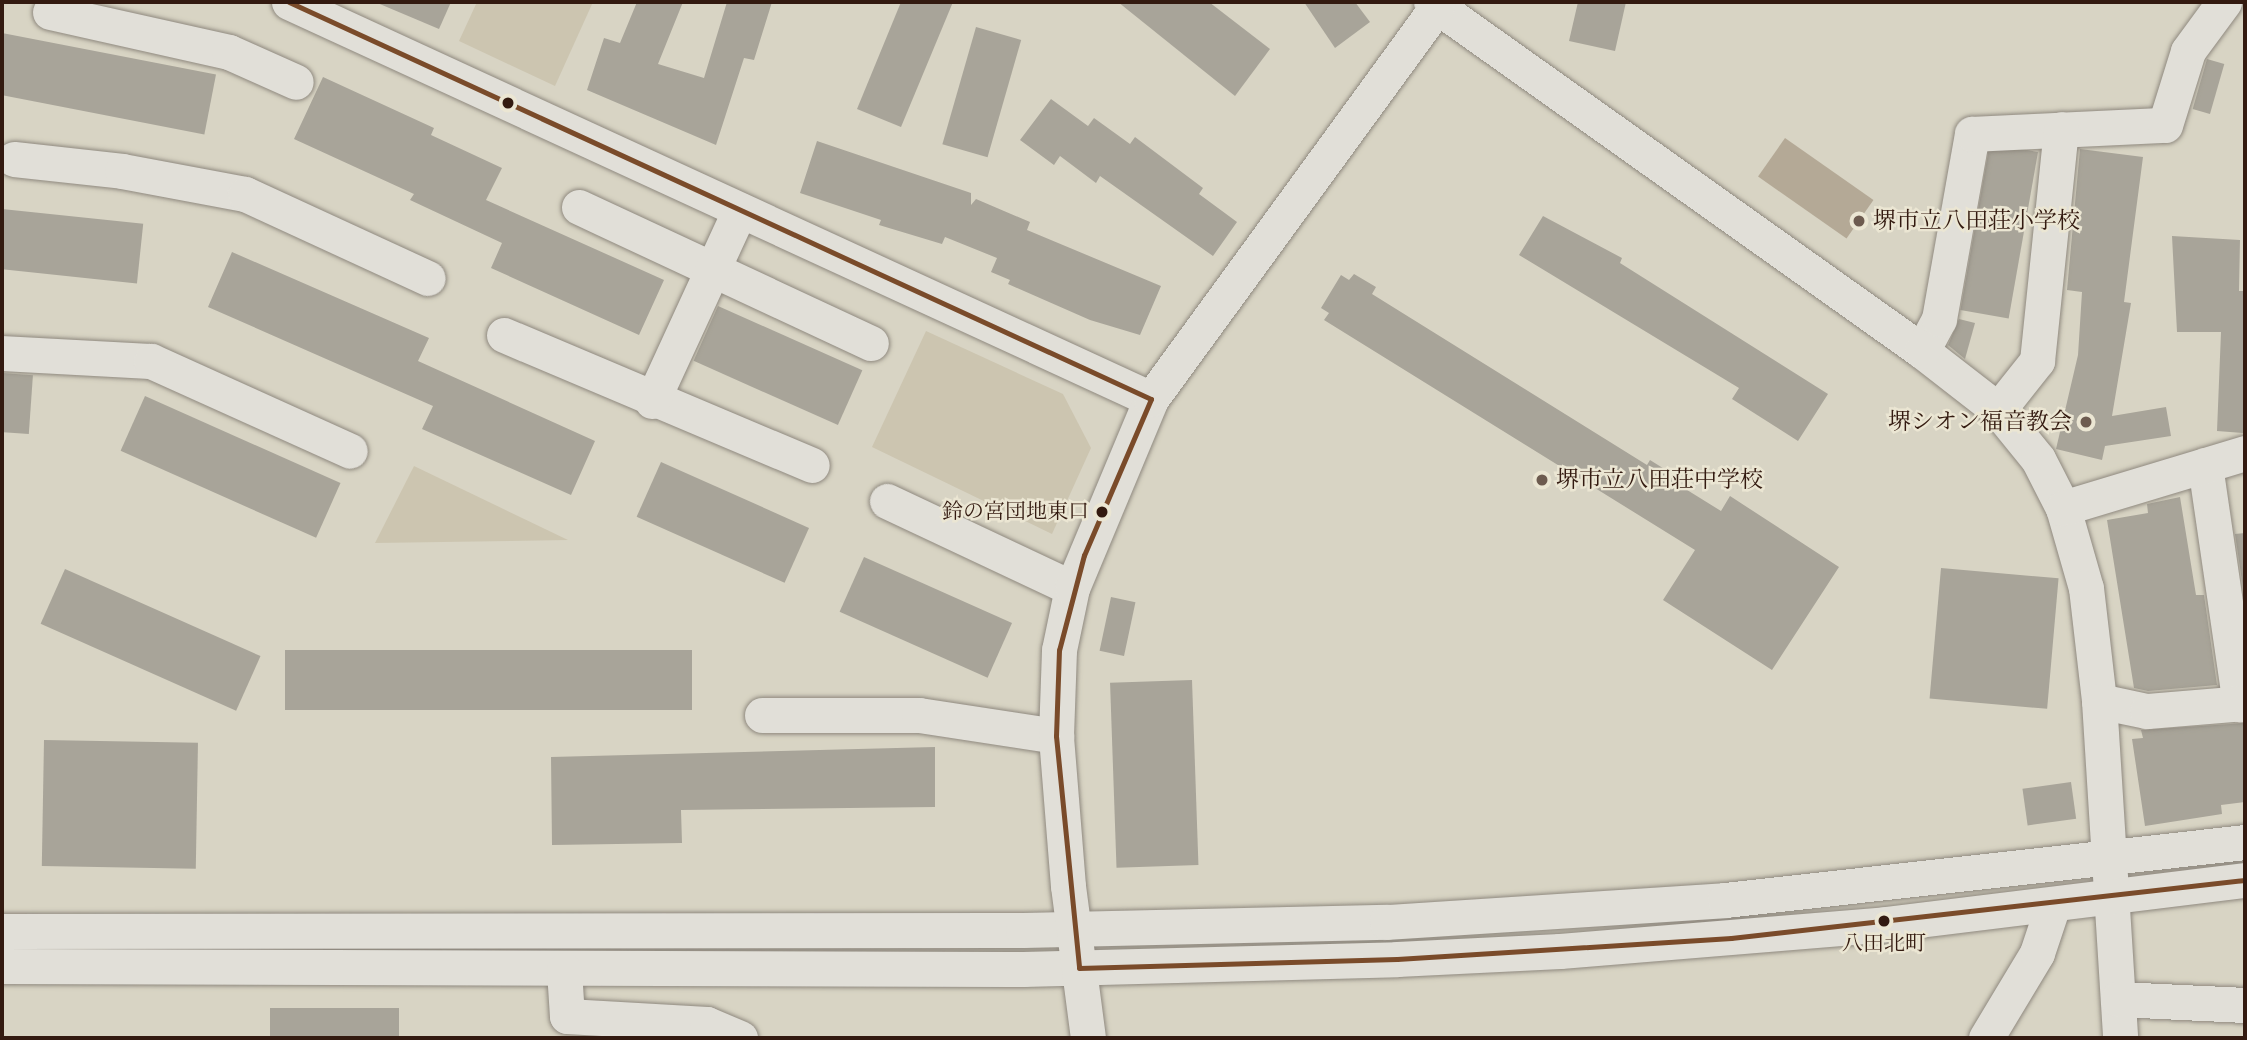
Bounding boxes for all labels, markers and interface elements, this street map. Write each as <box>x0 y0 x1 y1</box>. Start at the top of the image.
unlabelled marker <box>501 96 515 110</box>
place label: 堺市立八田荘小学校 <box>1873 207 2080 235</box>
marker: 堺市立八田荘小学校 <box>1851 213 1867 229</box>
place label: 堺シオン福音教会 <box>1888 408 2072 436</box>
marker: 堺シオン福音教会 <box>2078 414 2094 430</box>
place label: 堺市立八田荘中学校 <box>1556 466 1763 494</box>
marker: 堺市立八田荘中学校 <box>1534 472 1550 488</box>
place label: 鈴の宮団地東口 <box>942 499 1089 525</box>
marker: 鈴の宮団地東口 <box>1095 505 1109 519</box>
marker: 八田北町 <box>1877 914 1891 928</box>
place label: 八田北町 <box>1842 931 1926 957</box>

